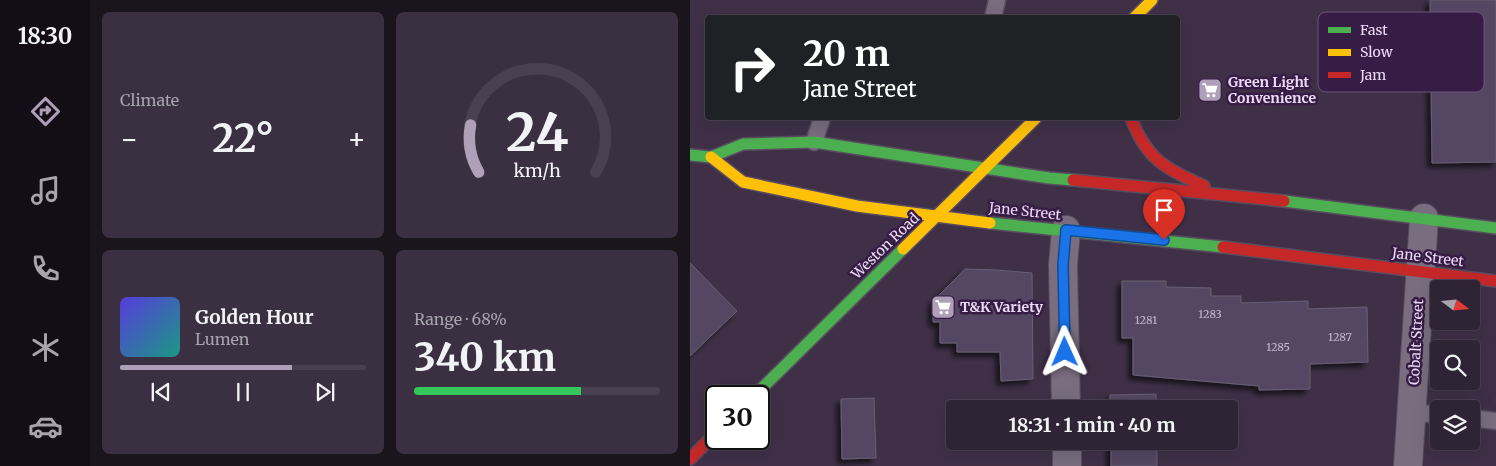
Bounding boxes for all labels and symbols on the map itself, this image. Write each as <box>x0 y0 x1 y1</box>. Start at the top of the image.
legend <box>1318 12 1484 92</box>
text: Fast <box>1360 21 1388 39</box>
text: Slow <box>1360 43 1393 61</box>
text: Jam <box>1359 66 1386 84</box>
place label: Green Light Convenience <box>1228 73 1317 107</box>
supermarket icon: Green Light Convenience <box>1197 77 1223 103</box>
pin <box>1143 189 1185 240</box>
street label: Jane Street <box>987 198 1062 224</box>
street label: Weston Road <box>847 209 923 284</box>
street label: Jane Street <box>1390 244 1465 270</box>
north arrow <box>1430 280 1480 330</box>
supermarket icon: T&K Variety <box>930 294 956 320</box>
place label: T&K Variety <box>960 298 1044 316</box>
street label: Cobalt Street <box>1405 298 1427 386</box>
house number: 1283 <box>1198 307 1222 321</box>
house number: 1281 <box>1135 313 1157 327</box>
position arrow <box>1038 325 1090 377</box>
house number: 1287 <box>1328 330 1352 344</box>
house number: 1285 <box>1266 340 1290 354</box>
speed limit sign: 30 <box>705 385 770 450</box>

